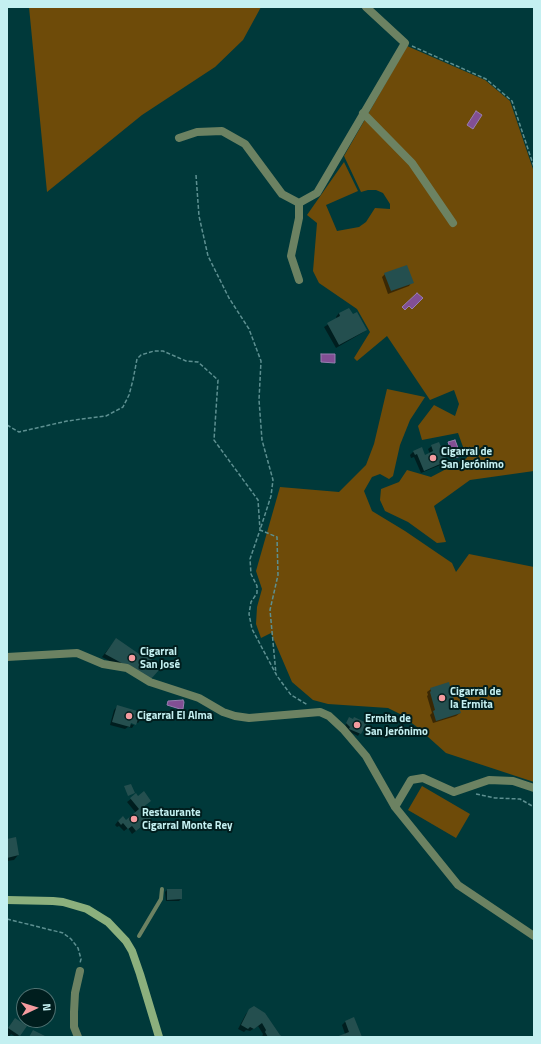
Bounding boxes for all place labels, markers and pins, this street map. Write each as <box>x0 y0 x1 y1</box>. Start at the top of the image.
place label: Cigarral de San Jerónimo <box>441 445 504 471</box>
marker: Cigarral de San Jerónimo <box>428 453 438 463</box>
place label: Cigarral San José <box>140 645 180 671</box>
marker: Cigarral San José <box>127 653 137 663</box>
place label: Cigarral de la Ermita <box>450 685 501 711</box>
marker: Cigarral de la Ermita <box>437 693 447 703</box>
place label: Cigarral El Alma <box>137 709 212 723</box>
marker: Cigarral El Alma <box>124 711 134 721</box>
place label: Ermita de San Jerónimo <box>365 712 428 738</box>
marker: Ermita de San Jerónimo <box>352 720 362 730</box>
place label: Restaurante Cigarral Monte Rey <box>142 806 233 832</box>
marker: Restaurante Cigarral Monte Rey <box>129 814 139 824</box>

